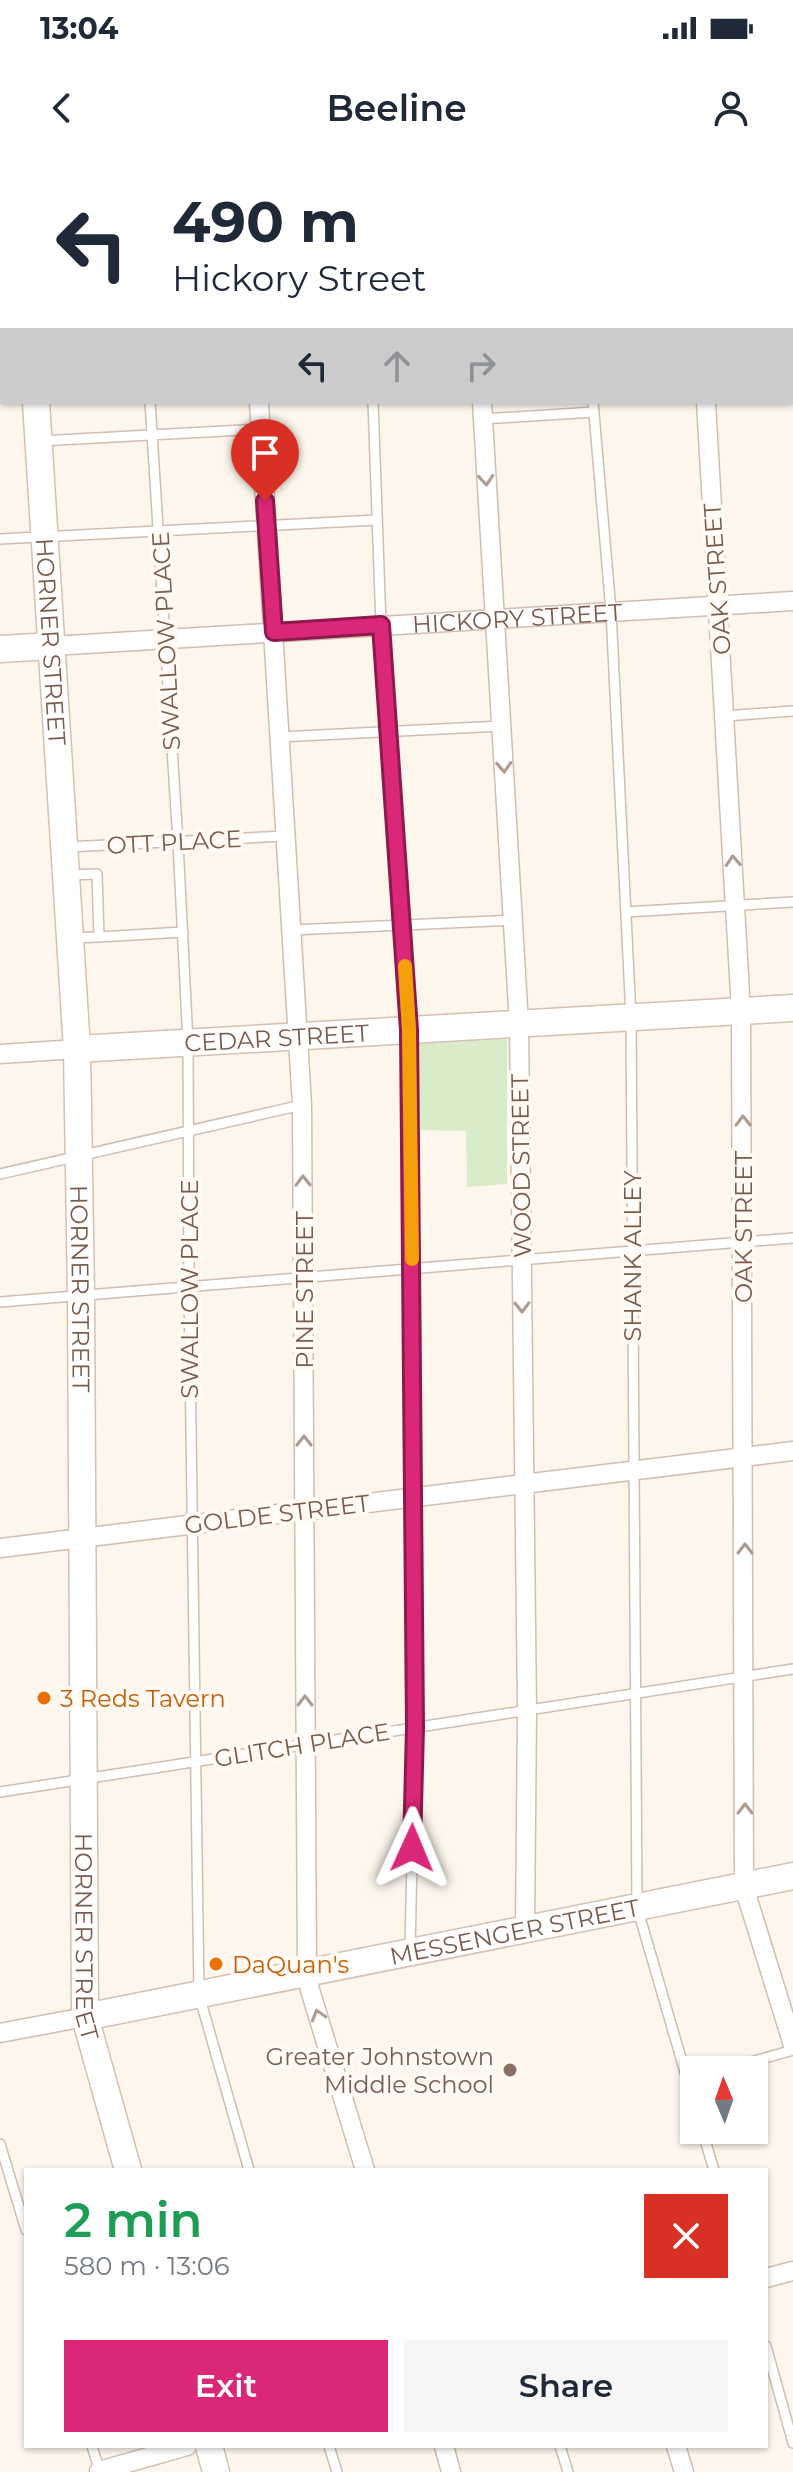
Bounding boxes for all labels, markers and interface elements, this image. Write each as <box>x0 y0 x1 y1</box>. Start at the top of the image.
text: 13:04 <box>40 10 118 47</box>
icon: back <box>40 86 84 130</box>
text: Beeline <box>326 86 467 130</box>
icon: person <box>709 86 753 130</box>
text: 490 m <box>172 188 359 256</box>
icon: left <box>40 192 144 296</box>
text: Hickory Street <box>172 256 426 300</box>
icon: left <box>291 344 335 388</box>
icon: ahead <box>375 344 419 388</box>
icon: right <box>459 344 503 388</box>
pin <box>231 419 299 501</box>
icon: arrive <box>243 431 287 475</box>
one-way arrow <box>478 474 495 487</box>
street label: OAK STREET <box>697 502 737 656</box>
street label: SWALLOW PLACE <box>146 531 186 751</box>
street label: HORNER STREET <box>30 537 72 746</box>
street label: HICKORY STREET <box>411 597 623 639</box>
one-way arrow <box>495 761 512 774</box>
street label: OTT PLACE <box>106 824 242 860</box>
one-way arrow <box>725 854 742 867</box>
street label: CEDAR STREET <box>183 1018 370 1057</box>
street label: WOOD STREET <box>505 1073 537 1258</box>
one-way arrow <box>734 1114 751 1127</box>
street label: OAK STREET <box>729 1151 758 1303</box>
street label: SHANK ALLEY <box>618 1170 647 1341</box>
one-way arrow <box>294 1174 312 1187</box>
street label: SWALLOW PLACE <box>175 1179 204 1399</box>
street label: HORNER STREET <box>65 1185 96 1393</box>
street label: PINE STREET <box>290 1211 319 1369</box>
one-way arrow <box>513 1301 531 1314</box>
one-way arrow <box>295 1434 313 1447</box>
street label: GOLDE STREET <box>183 1488 372 1540</box>
one-way arrow <box>736 1542 754 1555</box>
place label: 3 Reds Tavern <box>60 1684 226 1713</box>
marker: 3 Reds Tavern <box>35 1689 53 1707</box>
one-way arrow <box>296 1694 314 1707</box>
street label: GLITCH PLACE <box>212 1717 392 1773</box>
one-way arrow <box>736 1802 754 1815</box>
position arrow <box>370 1806 454 1890</box>
street label: HORNER STREET <box>69 1833 105 2044</box>
street label: MESSENGER STREET <box>387 1892 642 1970</box>
place label: DaQuan's <box>232 1950 349 1979</box>
marker: DaQuan's <box>207 1955 225 1973</box>
one-way arrow <box>311 2009 327 2023</box>
place label: Greater Johnstown Middle School <box>266 2042 494 2099</box>
north arrow <box>680 2056 768 2144</box>
map controls <box>680 2056 768 2144</box>
marker: Greater Johnstown Middle School <box>501 2061 519 2079</box>
text: 2 min <box>64 2191 202 2249</box>
button: close <box>644 2194 728 2278</box>
text: 580 m · 13:06 <box>64 2250 230 2282</box>
button: Exit <box>64 2340 388 2432</box>
button: Share <box>404 2340 728 2432</box>

